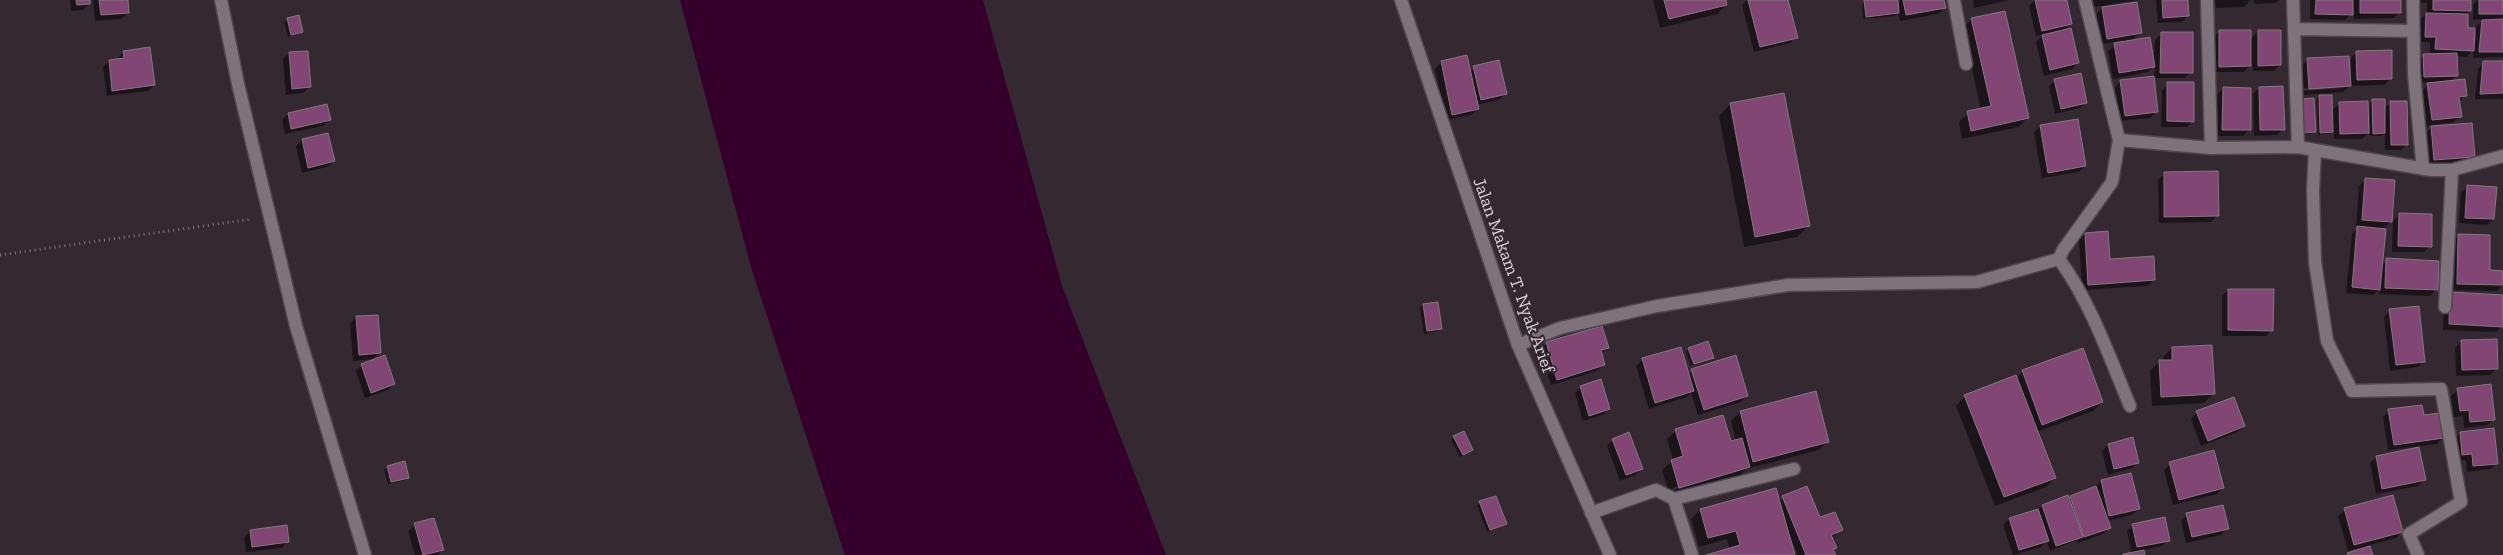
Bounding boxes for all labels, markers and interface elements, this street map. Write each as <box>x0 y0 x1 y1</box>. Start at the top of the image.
street label: Jalan Makam T. Nyak Arief <box>1468 174 1560 377</box>

